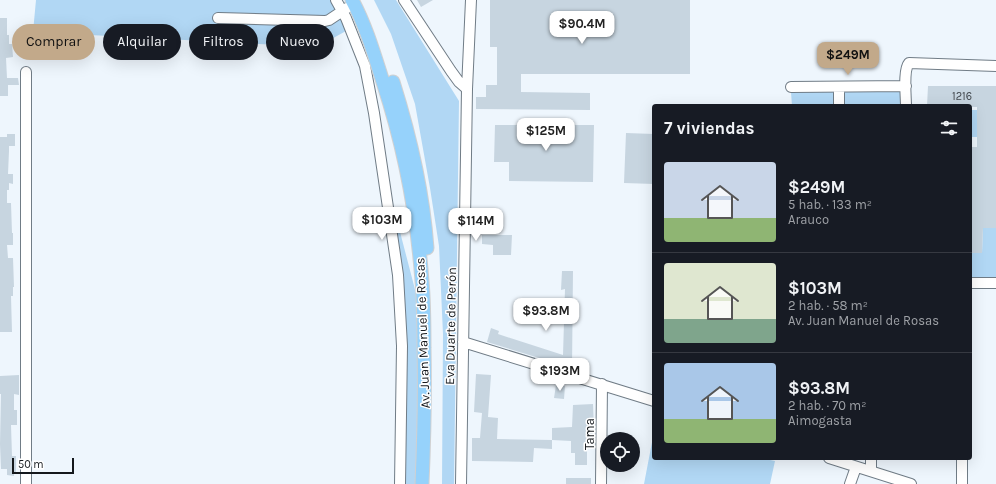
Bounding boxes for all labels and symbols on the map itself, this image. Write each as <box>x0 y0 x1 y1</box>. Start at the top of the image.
pin: $90.4M <box>549 11 615 45</box>
pin: $249M <box>820 42 876 76</box>
house number: 1216 <box>952 90 972 103</box>
pin: $125M <box>518 118 574 152</box>
pin: $103M <box>354 207 410 241</box>
pin: $114M <box>448 208 504 242</box>
street label: Av. Juan Manuel de Rosas <box>412 257 433 409</box>
street label: Eva Duarte de Perón <box>442 267 459 385</box>
pin: $93.8M <box>513 298 579 332</box>
pin: $193M <box>532 358 588 392</box>
street label: Tama <box>582 418 597 450</box>
scale bar <box>12 456 74 475</box>

